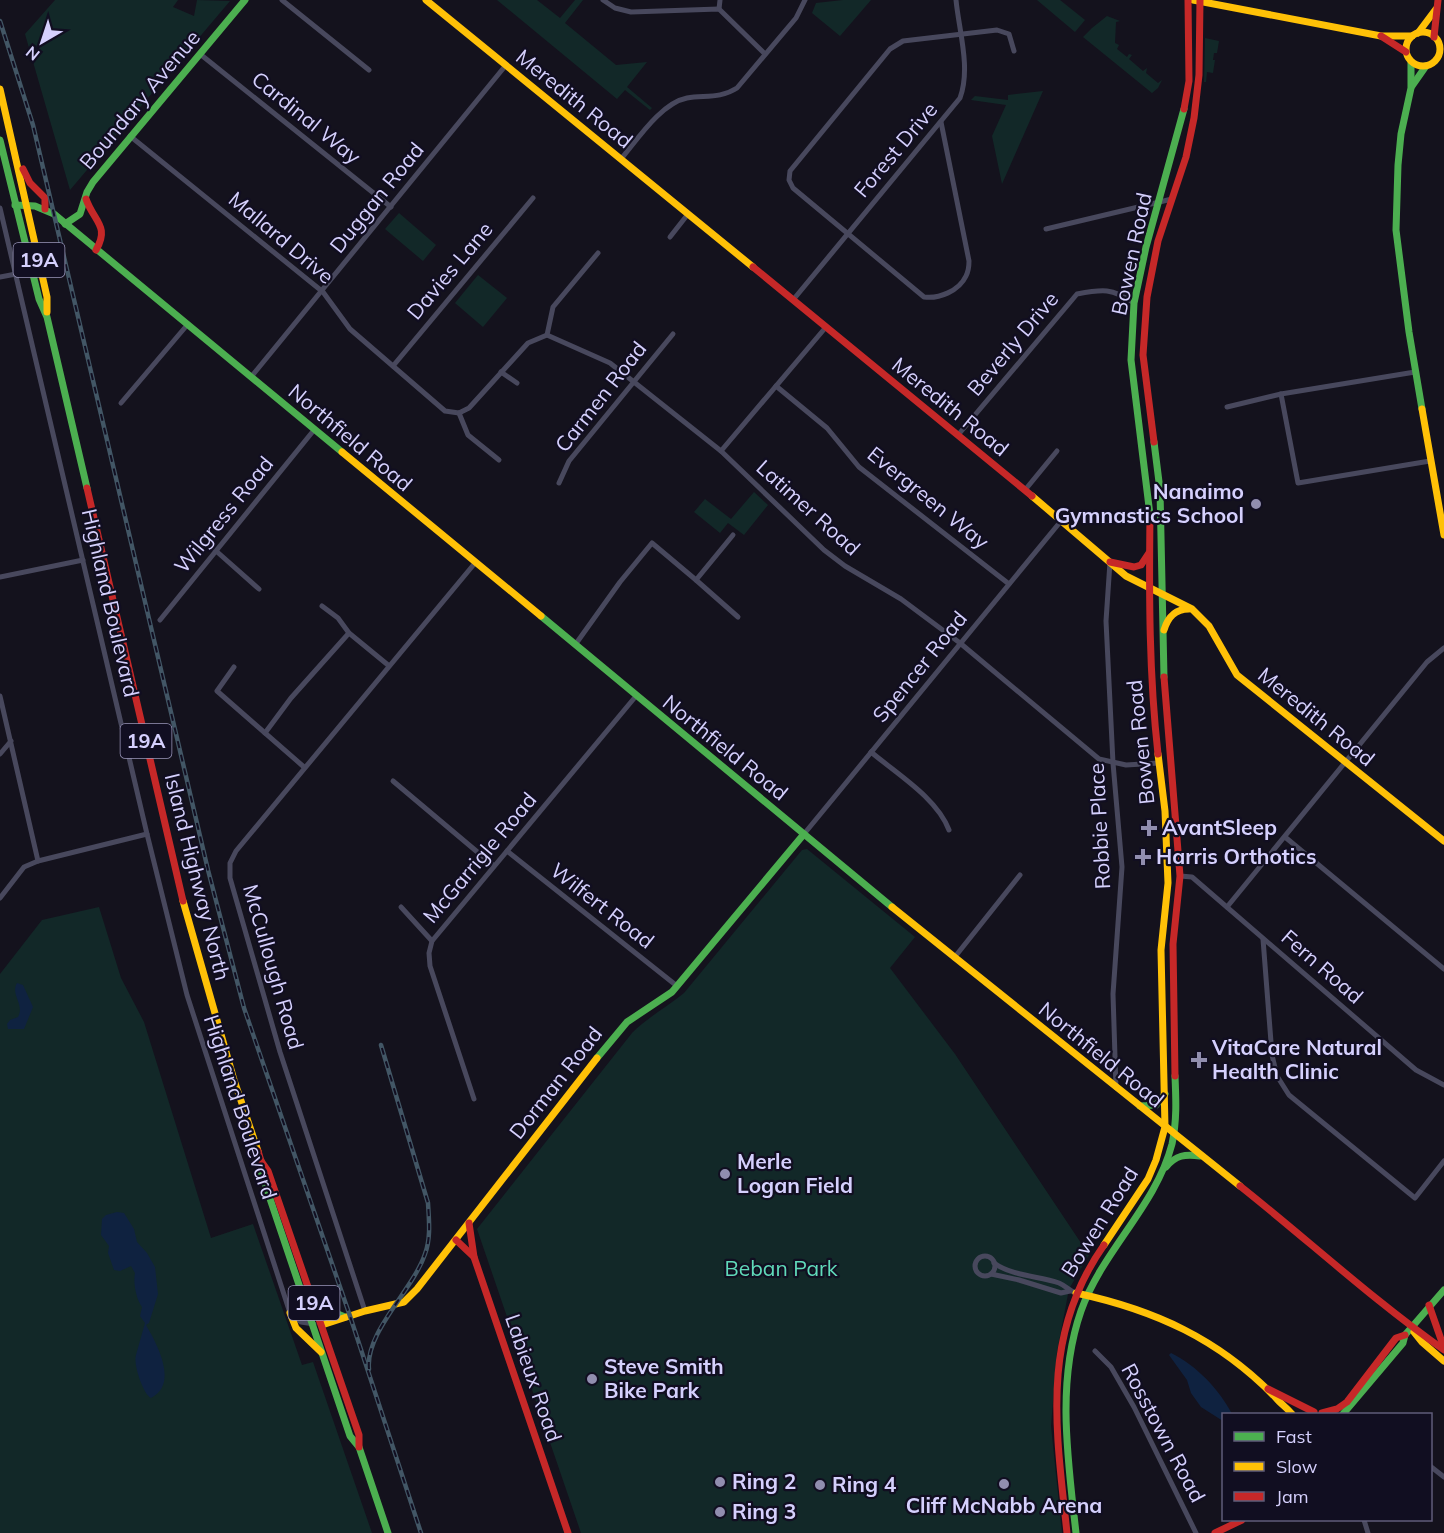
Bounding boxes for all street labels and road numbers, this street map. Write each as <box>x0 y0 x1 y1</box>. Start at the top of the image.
street label: Boundary Avenue <box>73 24 205 174</box>
street label: Meredith Road <box>511 43 638 153</box>
street label: Cardinal Way <box>247 65 366 169</box>
street label: Forest Drive <box>848 96 943 202</box>
street label: Duggan Road <box>324 137 429 258</box>
street label: Mallard Drive <box>224 186 340 289</box>
street label: Bowen Road <box>1105 190 1157 318</box>
street label: Davies Lane <box>401 216 498 324</box>
road number: 19A <box>14 243 64 277</box>
street label: Beverly Drive <box>961 286 1063 401</box>
street label: Carmen Road <box>549 336 652 457</box>
street label: Meredith Road <box>887 351 1014 461</box>
street label: Northfield Road <box>283 378 418 497</box>
street label: Evergreen Way <box>863 440 995 554</box>
street label: Wilgress Road <box>168 451 278 578</box>
street label: Latimer Road <box>751 454 866 561</box>
street label: Highland Boulevard <box>77 506 145 699</box>
street label: Spencer Road <box>866 605 972 727</box>
street label: Meredith Road <box>1253 661 1380 771</box>
street label: Bowen Road <box>1121 679 1159 806</box>
street label: Northfield Road <box>658 689 793 806</box>
road number: 19A <box>120 724 172 758</box>
street label: Robbie Place <box>1083 762 1115 890</box>
street label: Island Highway North <box>160 771 236 983</box>
street label: McGarrigle Road <box>417 787 541 928</box>
street label: Wilfert Road <box>546 857 660 954</box>
street label: McCullough Road <box>238 881 310 1052</box>
street label: Fern Road <box>1276 924 1369 1009</box>
street label: Northfield Road <box>1034 996 1169 1113</box>
street label: Highland Boulevard <box>199 1011 283 1202</box>
street label: Dorman Road <box>503 1021 607 1144</box>
street label: Bowen Road <box>1055 1162 1143 1281</box>
road number: 19A <box>288 1286 340 1320</box>
street label: Labieux Road <box>500 1310 568 1445</box>
street label: Rosstown Road <box>1116 1359 1211 1506</box>

